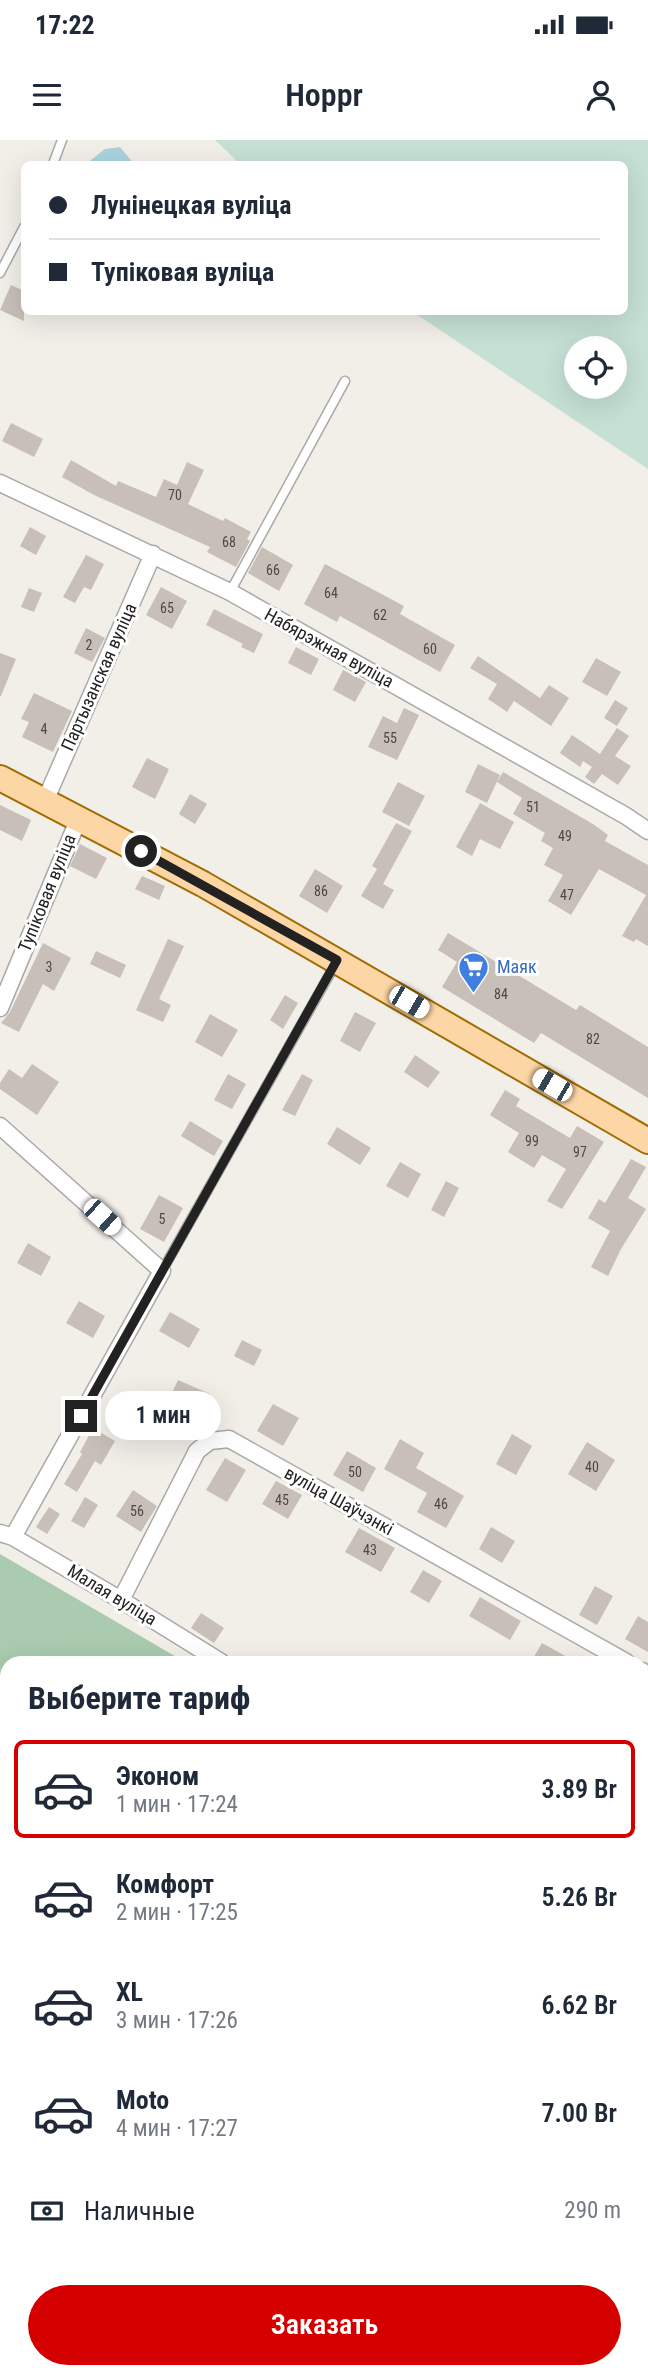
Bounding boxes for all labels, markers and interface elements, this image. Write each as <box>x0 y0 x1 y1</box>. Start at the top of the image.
text: 17:22 <box>35 10 95 40</box>
icon: menu <box>28 76 66 114</box>
text: Hoppr <box>285 76 363 114</box>
icon: person <box>582 76 620 114</box>
text: Лунінецкая вуліца <box>91 190 292 220</box>
text: Тупіковая вуліца <box>91 257 274 287</box>
map controls <box>564 336 627 399</box>
button: locate <box>564 336 627 399</box>
house number: 70 <box>168 487 182 503</box>
house number: 68 <box>222 534 236 550</box>
house number: 66 <box>266 562 280 578</box>
house number: 64 <box>324 585 338 601</box>
street label: Партызанская вуліца <box>56 600 141 754</box>
house number: 65 <box>160 600 174 616</box>
street label: Набярэжная вуліца <box>261 603 398 692</box>
house number: 62 <box>373 607 387 623</box>
house number: 2 <box>86 637 93 653</box>
house number: 60 <box>423 641 437 657</box>
house number: 4 <box>41 721 48 737</box>
house number: 55 <box>383 730 397 746</box>
house number: 51 <box>526 799 540 815</box>
house number: 49 <box>558 828 572 844</box>
street label: Тупіковая вуліца <box>13 831 80 955</box>
route start <box>125 835 157 867</box>
house number: 86 <box>314 883 328 899</box>
house number: 47 <box>560 887 574 903</box>
supermarket icon: Маяк <box>457 950 491 994</box>
place label: Маяк <box>497 956 537 977</box>
house number: 3 <box>46 959 52 975</box>
car <box>386 982 433 1022</box>
house number: 84 <box>494 986 508 1002</box>
house number: 82 <box>586 1031 600 1047</box>
car <box>529 1065 576 1105</box>
house number: 99 <box>525 1133 539 1149</box>
house number: 97 <box>573 1144 587 1160</box>
car <box>80 1195 125 1239</box>
house number: 5 <box>159 1211 166 1227</box>
callout: 1 мин <box>106 1392 221 1440</box>
route end <box>65 1400 97 1432</box>
text: 1 мин <box>135 1402 191 1429</box>
house number: 40 <box>585 1459 599 1475</box>
street label: вуліца Шаўчэнкі <box>281 1462 397 1539</box>
house number: 50 <box>348 1464 362 1480</box>
house number: 45 <box>275 1492 289 1508</box>
house number: 46 <box>434 1496 448 1512</box>
house number: 56 <box>130 1503 144 1519</box>
house number: 43 <box>363 1542 377 1558</box>
street label: Малая вуліца <box>64 1560 161 1629</box>
text: Выберите тариф <box>28 1679 250 1717</box>
icon: car <box>32 1758 95 1821</box>
text: Эконом <box>116 1761 199 1791</box>
text: 3.89 Br <box>541 1774 617 1804</box>
text: 1 мин · 17:24 <box>116 1791 238 1818</box>
icon: car <box>32 1866 95 1929</box>
text: Комфорт <box>116 1869 214 1899</box>
text: 5.26 Br <box>541 1882 617 1912</box>
text: 2 мин · 17:25 <box>116 1899 238 1926</box>
icon: car <box>32 1974 95 2037</box>
text: XL <box>116 1977 143 2007</box>
text: 6.62 Br <box>541 1990 617 2020</box>
text: 3 мин · 17:26 <box>116 2007 238 2034</box>
icon: car <box>32 2082 95 2145</box>
text: Moto <box>116 2085 169 2115</box>
text: 7.00 Br <box>541 2098 617 2128</box>
text: 4 мин · 17:27 <box>116 2115 238 2142</box>
icon: cash <box>28 2192 66 2230</box>
text: Наличные <box>84 2196 195 2226</box>
text: 290 m <box>564 2197 621 2224</box>
button: Заказать <box>28 2285 621 2365</box>

